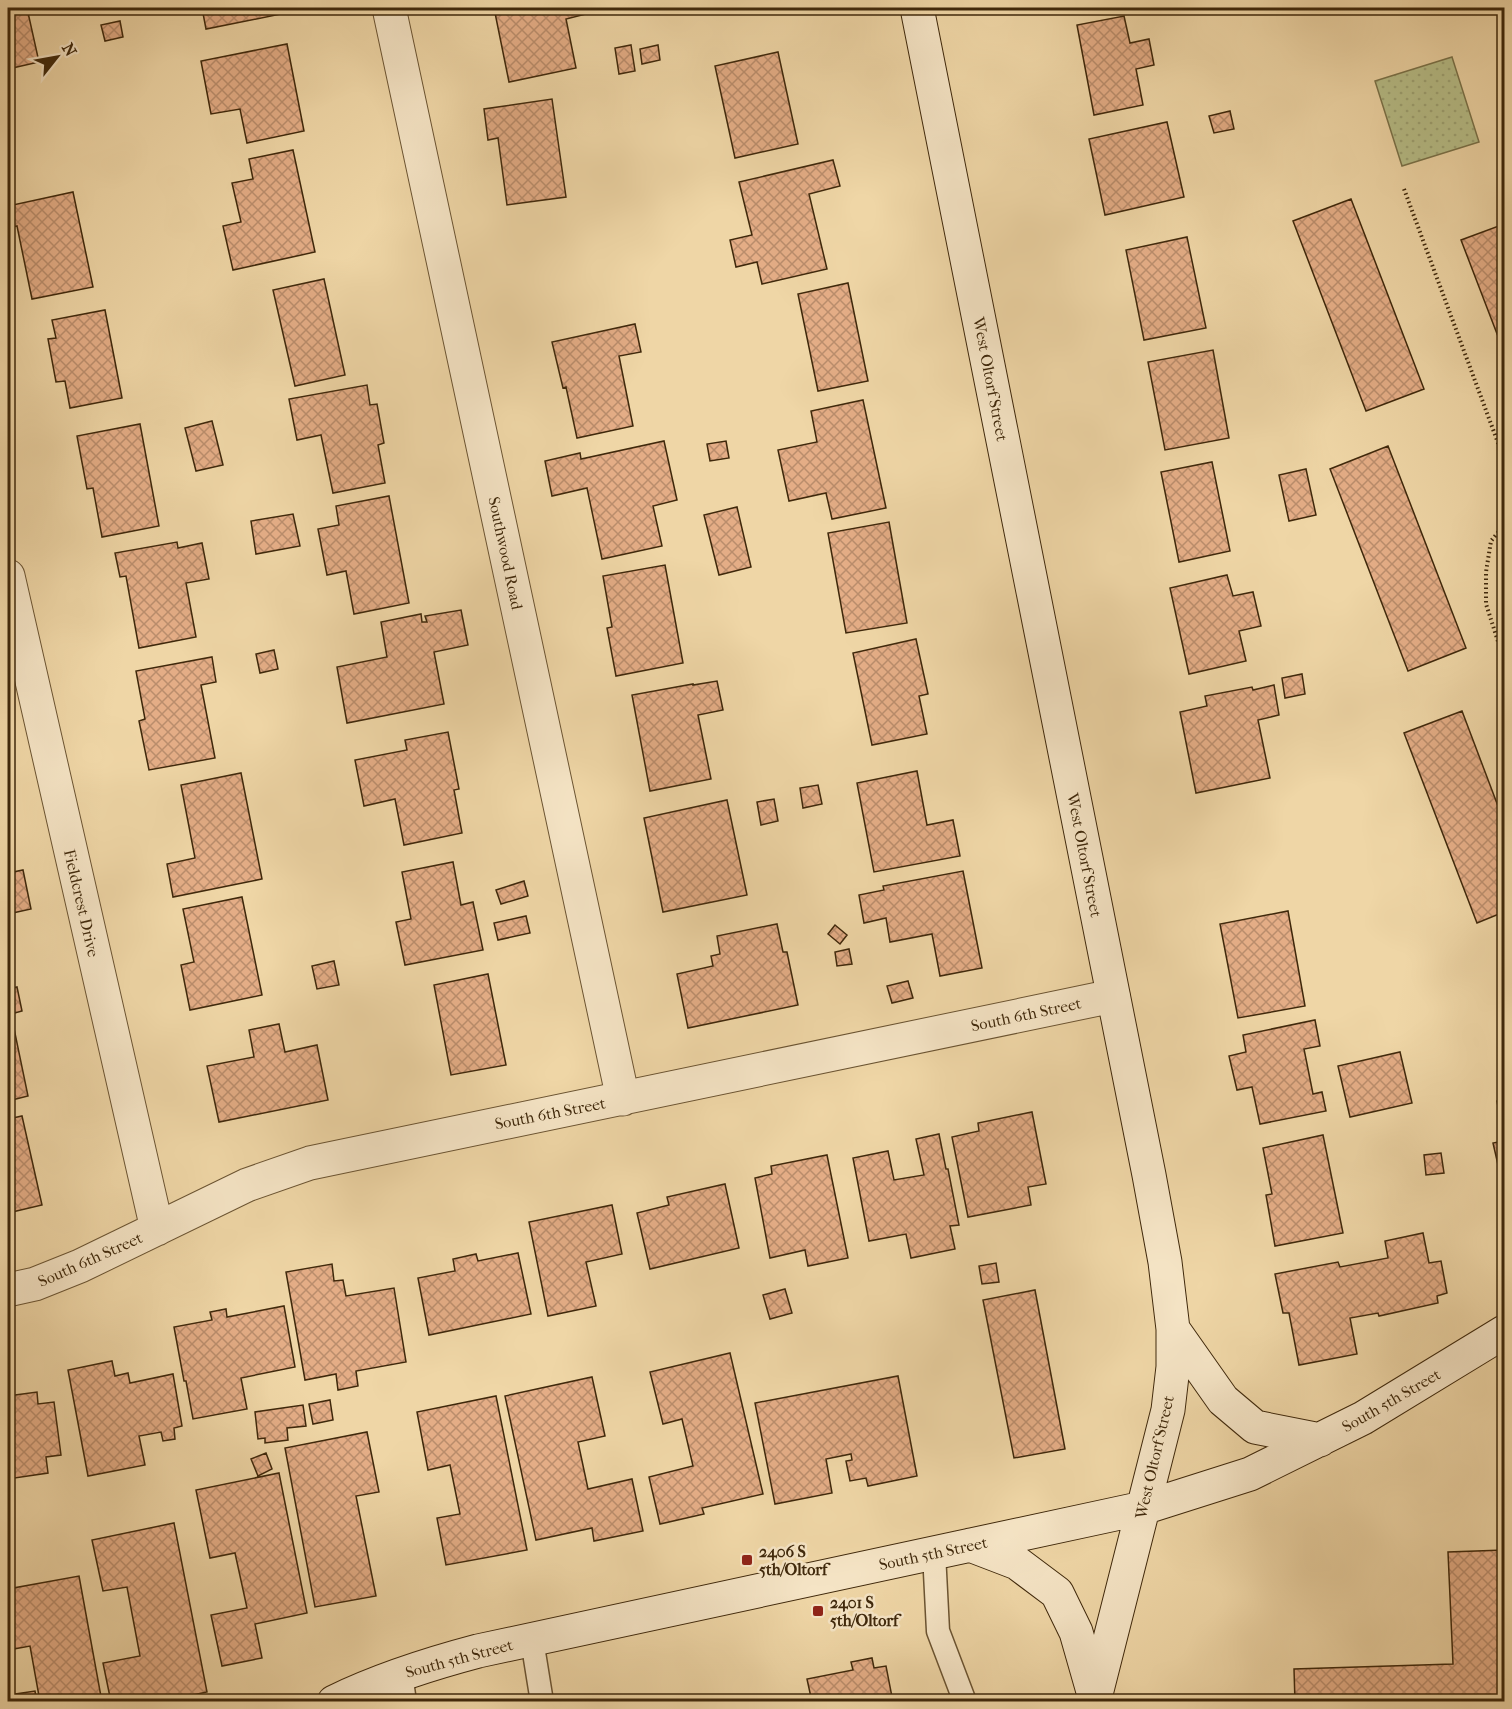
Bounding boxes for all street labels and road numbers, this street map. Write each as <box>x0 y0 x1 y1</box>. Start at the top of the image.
street label: West Oltorf Street <box>969 314 1012 443</box>
street label: Southwood Road <box>484 495 527 612</box>
street label: West Oltorf Street <box>1063 790 1106 919</box>
street label: Fieldcrest Drive <box>60 847 103 959</box>
street label: South 6th Street <box>969 993 1083 1035</box>
street label: South 6th Street <box>493 1093 607 1134</box>
street label: South 6th Street <box>35 1228 146 1291</box>
street label: South 5th Street <box>1339 1364 1444 1436</box>
street label: West Oltorf Street <box>1131 1393 1178 1522</box>
street label: South 5th Street <box>877 1533 989 1574</box>
street label: South 5th Street <box>403 1635 515 1682</box>

